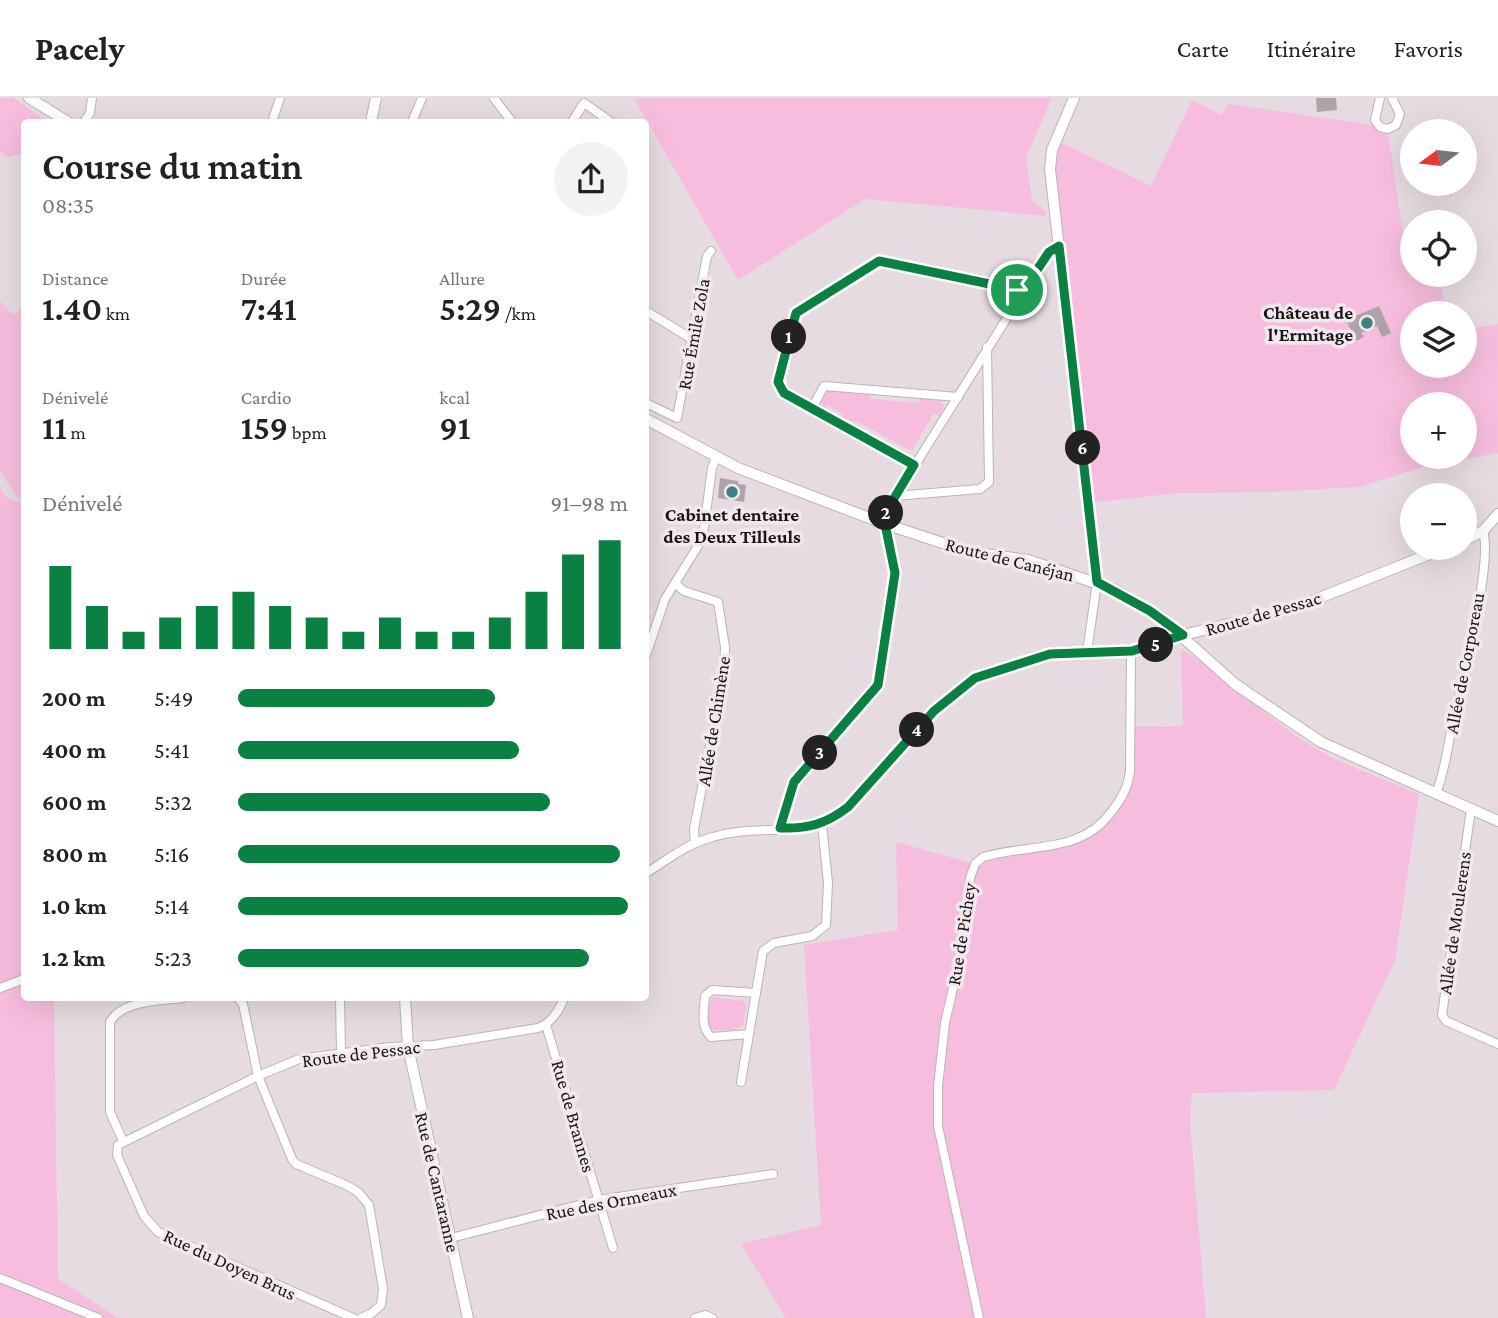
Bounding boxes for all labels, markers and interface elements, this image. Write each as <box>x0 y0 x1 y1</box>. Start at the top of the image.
text: Pacely <box>35 30 125 67</box>
text: Carte <box>1177 35 1229 62</box>
text: Itinéraire <box>1267 35 1356 62</box>
text: Favoris <box>1394 35 1463 62</box>
north arrow <box>1400 119 1477 196</box>
map controls <box>1400 119 1477 560</box>
button: share <box>554 142 628 216</box>
text: Course du matin <box>42 145 303 187</box>
text: 08:35 <box>42 192 94 218</box>
button: locate <box>1400 210 1477 287</box>
pin <box>987 260 1047 320</box>
text: Distance <box>42 268 108 289</box>
text: Durée <box>241 268 286 289</box>
text: Allure <box>439 268 485 289</box>
icon: arrive <box>998 271 1036 309</box>
street label: Rue Émile Zola <box>673 276 714 391</box>
text: 1.40 <box>42 289 102 328</box>
text: 7:41 <box>241 289 297 328</box>
text: 5:29 <box>439 289 501 328</box>
button: layers <box>1400 301 1477 378</box>
place label: Château de l'Ermitage <box>1263 302 1353 345</box>
text: km <box>102 303 130 324</box>
text: /km <box>501 303 536 324</box>
marker: Château de l'Ermitage <box>1359 315 1375 331</box>
pin: 1 <box>772 320 806 354</box>
text: 1 <box>785 326 792 347</box>
text: Dénivelé <box>42 387 108 408</box>
text: Cardio <box>241 387 291 408</box>
text: kcal <box>439 387 470 408</box>
button: + <box>1400 392 1477 469</box>
text: 11 <box>42 408 67 447</box>
text: 159 <box>241 408 288 447</box>
text: 91 <box>439 408 470 447</box>
text: m <box>67 422 86 443</box>
text: bpm <box>288 422 327 443</box>
pin: 6 <box>1066 430 1100 466</box>
text: 6 <box>1077 437 1088 458</box>
button: − <box>1400 483 1477 560</box>
marker: Cabinet dentaire des Deux Tilleuls <box>724 484 740 500</box>
text: Dénivelé <box>42 490 122 516</box>
text: 91–98 m <box>551 490 628 516</box>
pin: 2 <box>868 496 903 530</box>
text: 2 <box>881 502 890 523</box>
place label: Cabinet dentaire des Deux Tilleuls <box>663 504 801 547</box>
street label: Route de Canéjan <box>943 533 1076 587</box>
street label: Route de Pessac <box>1203 587 1323 640</box>
street label: Allée de Corporeau <box>1441 591 1488 735</box>
pin: 5 <box>1138 628 1174 662</box>
text: 5 <box>1151 634 1160 655</box>
street label: Allée de Chimène <box>693 654 734 788</box>
text: 200 m <box>42 685 106 711</box>
text: 5:49 <box>154 685 193 711</box>
pin: 4 <box>900 712 934 748</box>
text: 4 <box>911 719 922 740</box>
pin: 3 <box>802 736 838 770</box>
text: 400 m <box>42 737 106 763</box>
text: 5:41 <box>154 737 190 763</box>
text: 3 <box>815 742 824 763</box>
text: 600 m <box>42 789 106 815</box>
text: 5:32 <box>154 789 192 815</box>
text: 800 m <box>42 841 107 867</box>
text: 5:16 <box>154 841 189 867</box>
street label: Allée de Moulerens <box>1434 850 1475 996</box>
street label: Rue de Pichey <box>943 881 980 987</box>
text: 1.0 km <box>42 893 107 919</box>
text: 5:14 <box>154 893 190 919</box>
text: 1.2 km <box>42 945 105 971</box>
text: 5:23 <box>154 945 192 971</box>
street label: Route de Pessac <box>301 1036 421 1071</box>
street label: Rue de Brannes <box>547 1057 600 1175</box>
street label: Rue de Cantaranne <box>411 1110 464 1254</box>
street label: Rue des Ormeaux <box>544 1179 678 1224</box>
street label: Rue du Doyen Brus <box>160 1225 299 1304</box>

